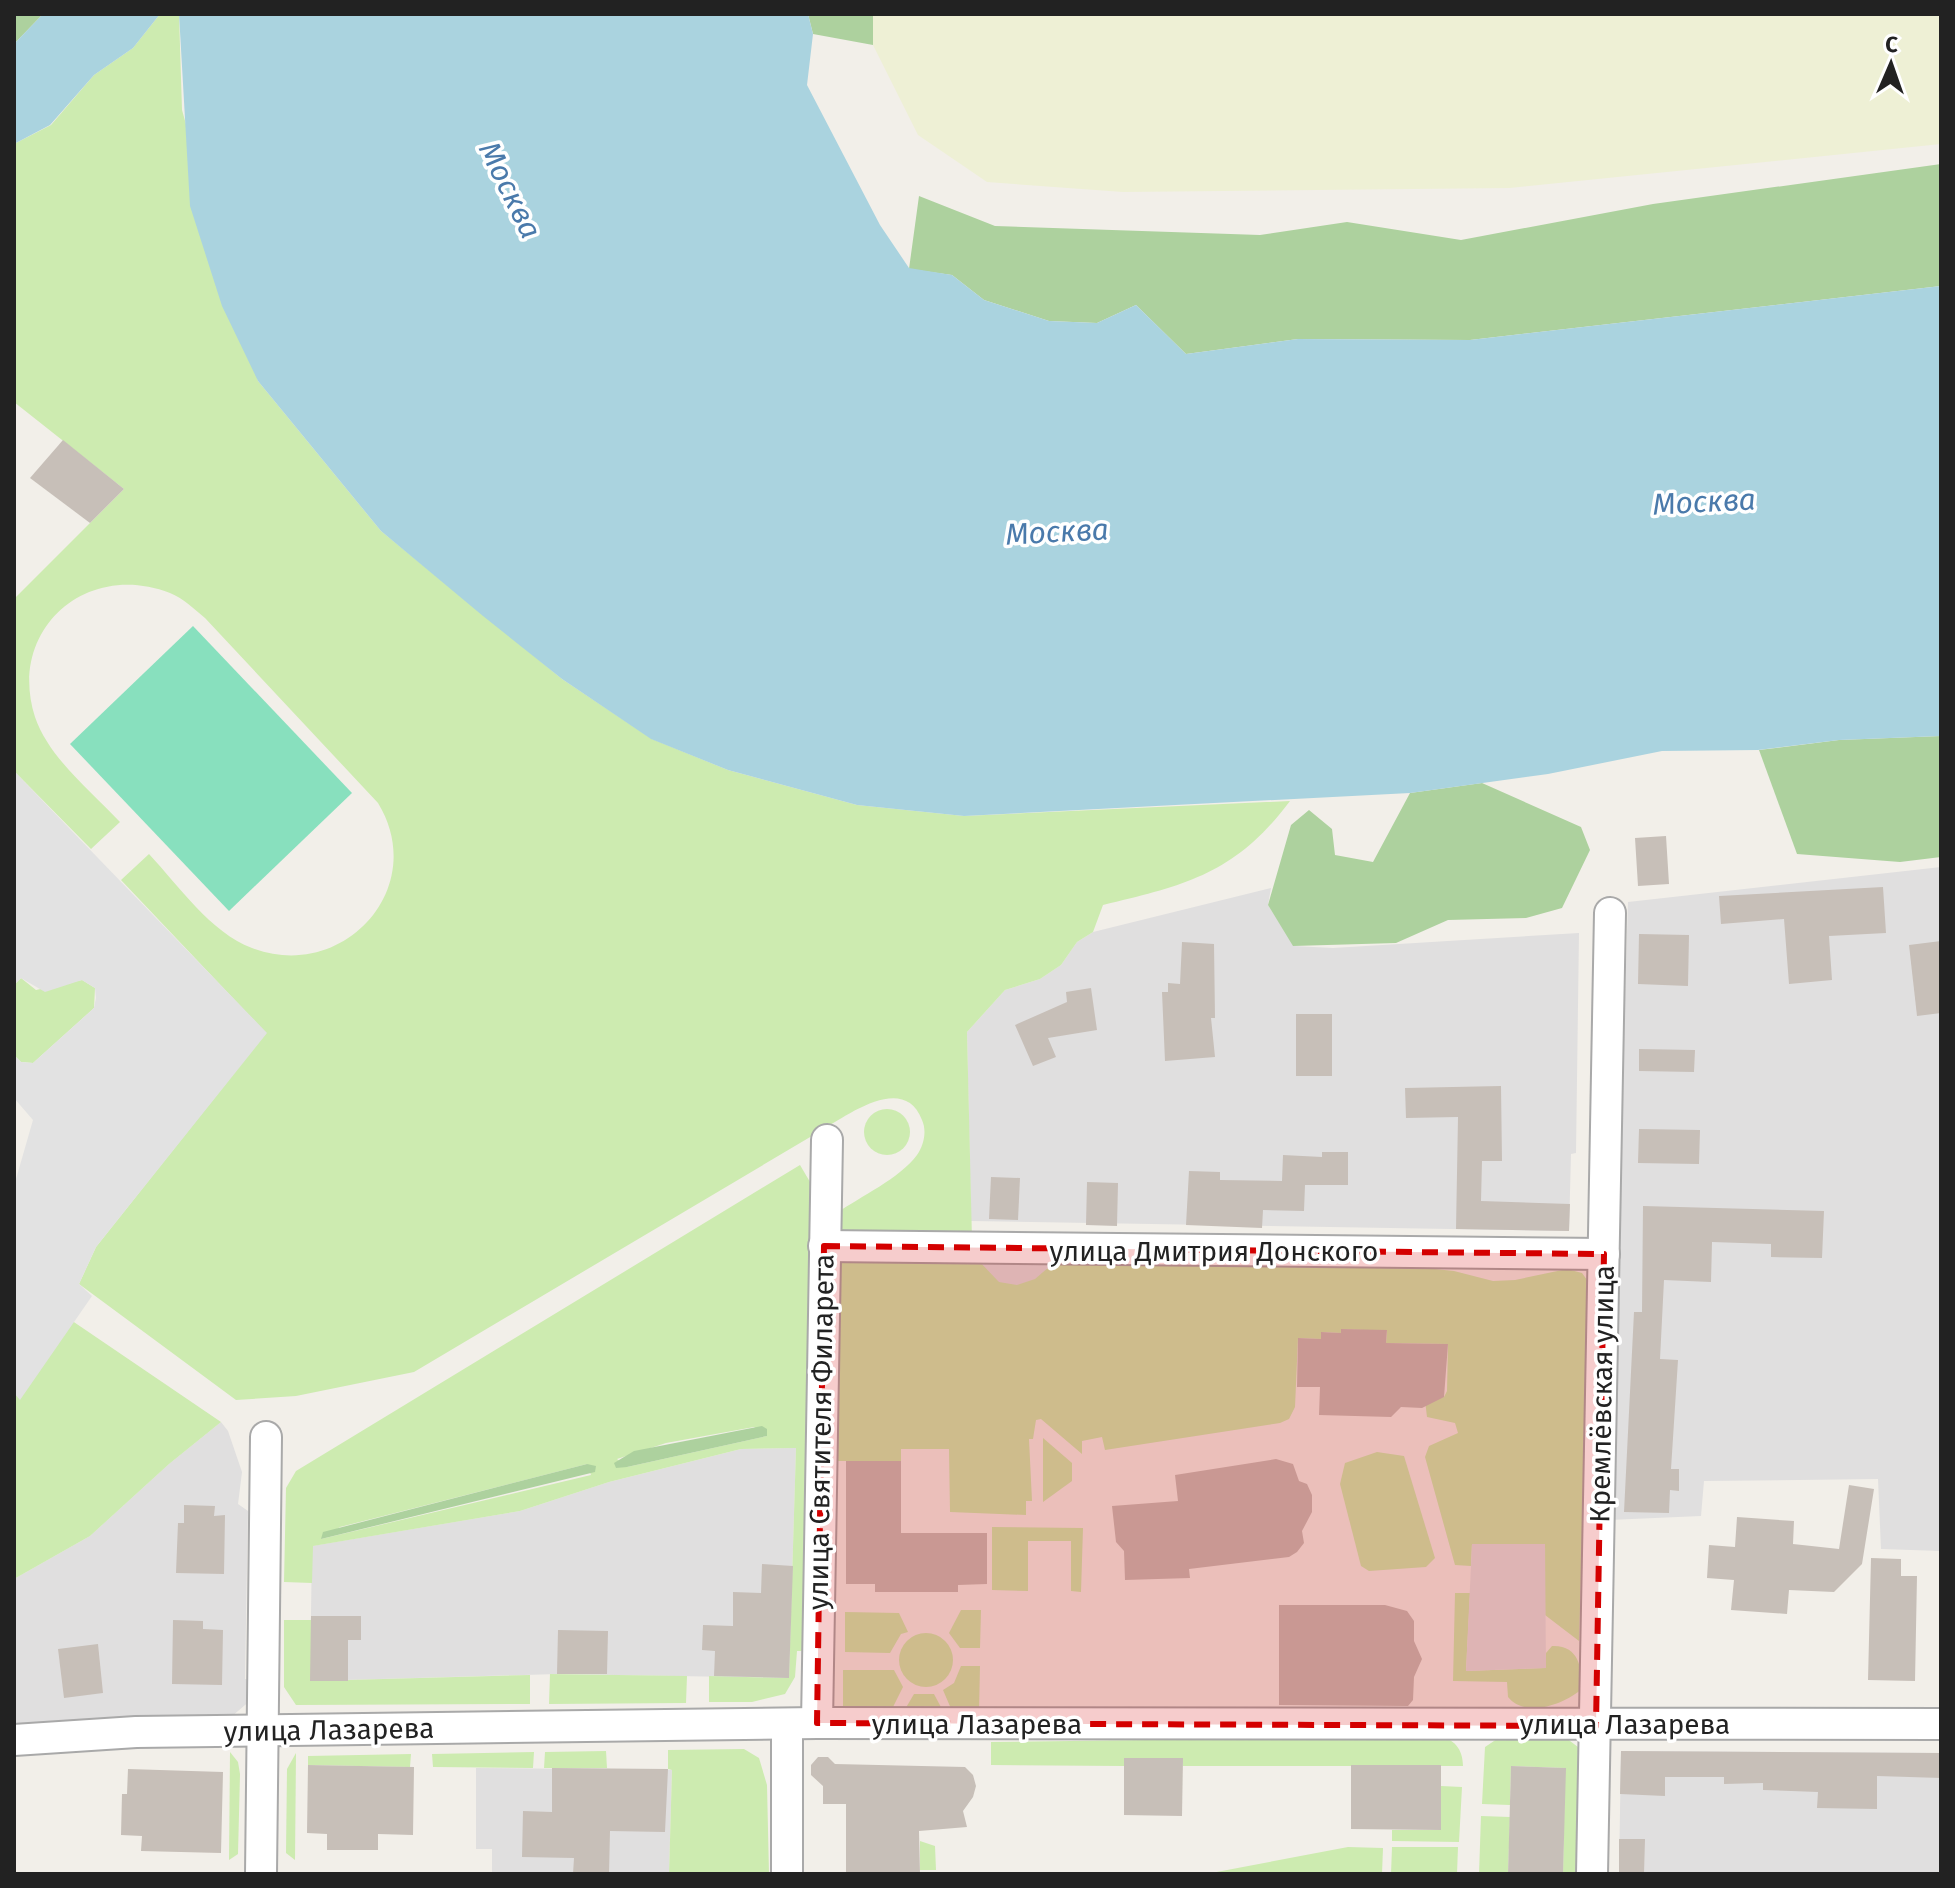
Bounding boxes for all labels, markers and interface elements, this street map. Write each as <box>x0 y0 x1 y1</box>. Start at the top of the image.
north arrow <box>1851 24 1931 104</box>
text: С <box>1885 31 1899 58</box>
water label: Москва <box>471 136 549 244</box>
water label: Москва <box>1651 481 1757 523</box>
water label: Москва <box>1004 511 1110 553</box>
street label: улица Дмитрия Донского <box>1050 1235 1378 1268</box>
street label: улица Святителя Филарета <box>801 1254 841 1610</box>
street label: Кремлёвская улица <box>1583 1265 1621 1523</box>
street label: улица Лазарева <box>872 1708 1082 1741</box>
street label: улица Лазарева <box>1520 1708 1730 1741</box>
street label: улица Лазарева <box>223 1712 435 1748</box>

